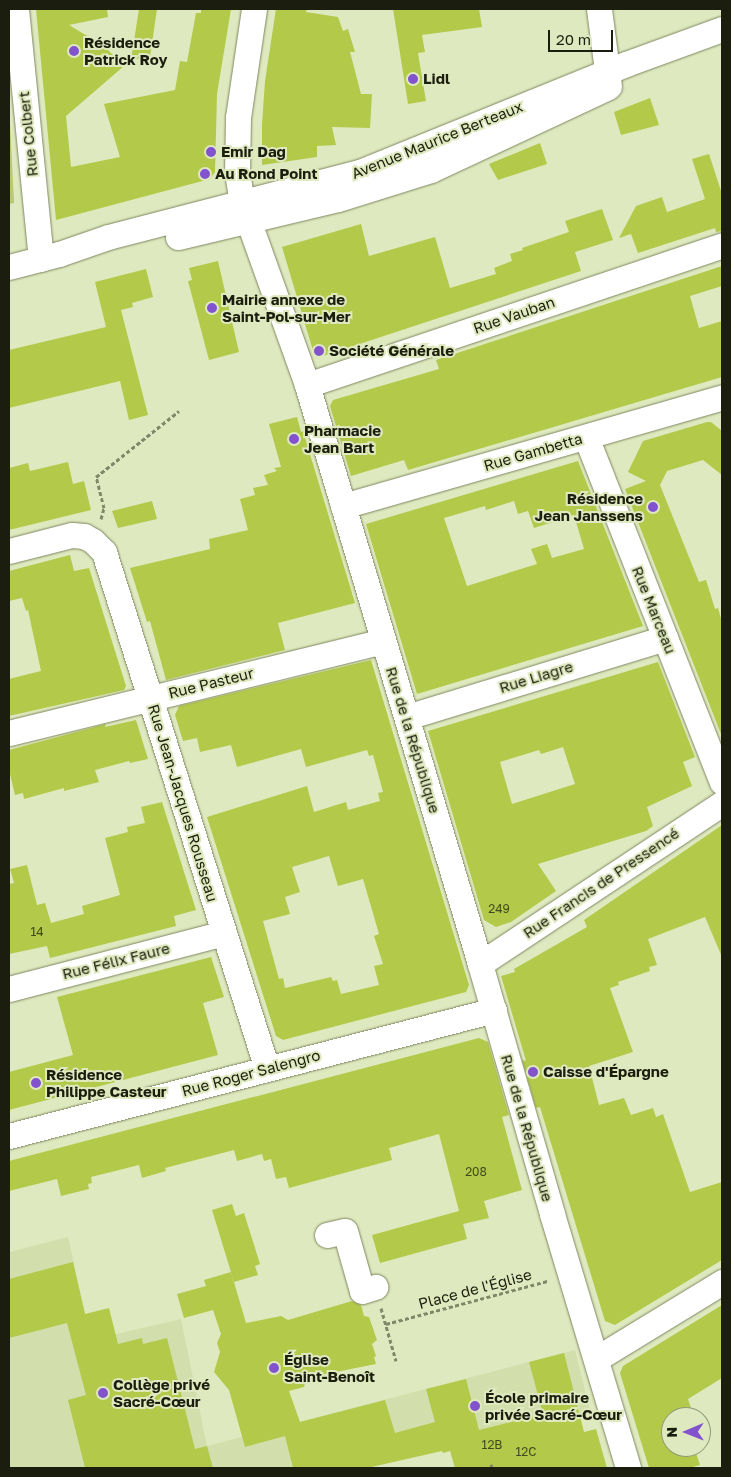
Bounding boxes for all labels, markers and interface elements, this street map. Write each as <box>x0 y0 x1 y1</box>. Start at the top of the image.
scale bar <box>551 20 616 52</box>
text: 20 m <box>556 30 591 48</box>
place label: Résidence Patrick Roy <box>84 33 167 68</box>
marker: Résidence Patrick Roy <box>68 45 80 57</box>
place label: Lidl <box>423 70 450 88</box>
marker: Lidl <box>407 73 419 85</box>
street label: Rue Colbert <box>15 91 41 177</box>
street label: Avenue Maurice Berteaux <box>349 97 525 183</box>
place label: Emir Dag <box>221 143 286 161</box>
marker: Emir Dag <box>205 146 217 158</box>
place label: Au Rond Point <box>215 165 317 183</box>
marker: Au Rond Point <box>199 168 211 180</box>
place label: Mairie annexe de Saint-Pol-sur-Mer <box>222 290 351 325</box>
street label: Rue Vauban <box>471 293 557 337</box>
marker: Mairie annexe de Saint-Pol-sur-Mer <box>206 302 218 314</box>
place label: Société Générale <box>329 342 454 360</box>
marker: Société Générale <box>313 345 325 357</box>
place label: Pharmacie Jean Bart <box>304 421 381 456</box>
street label: Rue Gambetta <box>481 429 585 475</box>
marker: Pharmacie Jean Bart <box>288 433 300 445</box>
place label: Résidence Jean Janssens <box>535 489 643 524</box>
marker: Résidence Jean Janssens <box>647 501 659 513</box>
street label: Rue Marceau <box>628 564 680 656</box>
street label: Rue Liagre <box>497 657 575 697</box>
street label: Rue Pasteur <box>167 664 255 702</box>
street label: Rue de la République <box>382 665 444 815</box>
street label: Rue Jean-Jacques Rousseau <box>144 702 222 904</box>
street label: Rue Francis de Pressencé <box>520 824 682 942</box>
house number: 249 <box>488 902 510 916</box>
house number: 14 <box>30 925 44 939</box>
street label: Rue Félix Faure <box>60 939 172 983</box>
street label: Rue Roger Salengro <box>180 1046 322 1100</box>
street label: Rue de la République <box>497 1052 557 1204</box>
place label: Caisse d'Épargne <box>543 1063 669 1081</box>
place label: Résidence Philippe Casteur <box>46 1065 167 1100</box>
marker: Caisse d'Épargne <box>527 1066 539 1078</box>
marker: Résidence Philippe Casteur <box>30 1077 42 1089</box>
house number: 208 <box>465 1165 487 1179</box>
street label: Place de l'Église <box>416 1265 534 1313</box>
place label: Église Saint-Benoît <box>284 1350 375 1385</box>
marker: Église Saint-Benoît <box>268 1362 280 1374</box>
place label: Collège privé Sacré-Cœur <box>113 1375 210 1410</box>
marker: Collège privé Sacré-Cœur <box>97 1387 109 1399</box>
place label: École primaire privée Sacré-Cœur <box>485 1388 622 1423</box>
marker: École primaire privée Sacré-Cœur <box>469 1400 481 1412</box>
north arrow <box>661 1407 711 1457</box>
text: N <box>663 1427 680 1438</box>
house number: 12B <box>482 1438 502 1452</box>
house number: 12C <box>516 1445 536 1459</box>

